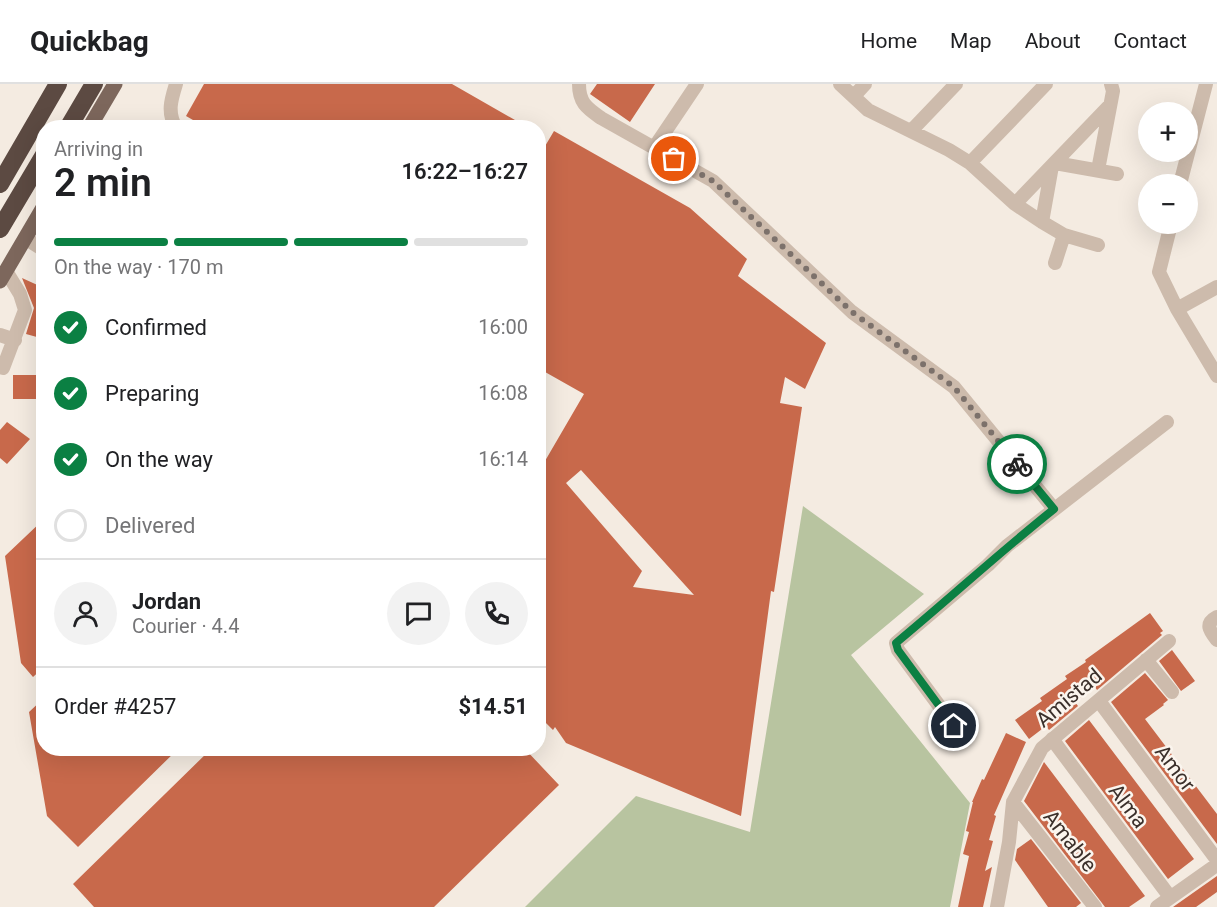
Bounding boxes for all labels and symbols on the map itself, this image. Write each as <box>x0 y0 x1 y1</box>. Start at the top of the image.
pin <box>648 133 699 184</box>
courier <box>987 434 1047 494</box>
street label: Amistad <box>1031 664 1107 732</box>
pin <box>928 700 979 751</box>
street label: Amor <box>1150 740 1200 796</box>
street label: Alma <box>1104 779 1152 833</box>
street label: Amable <box>1039 805 1101 877</box>

